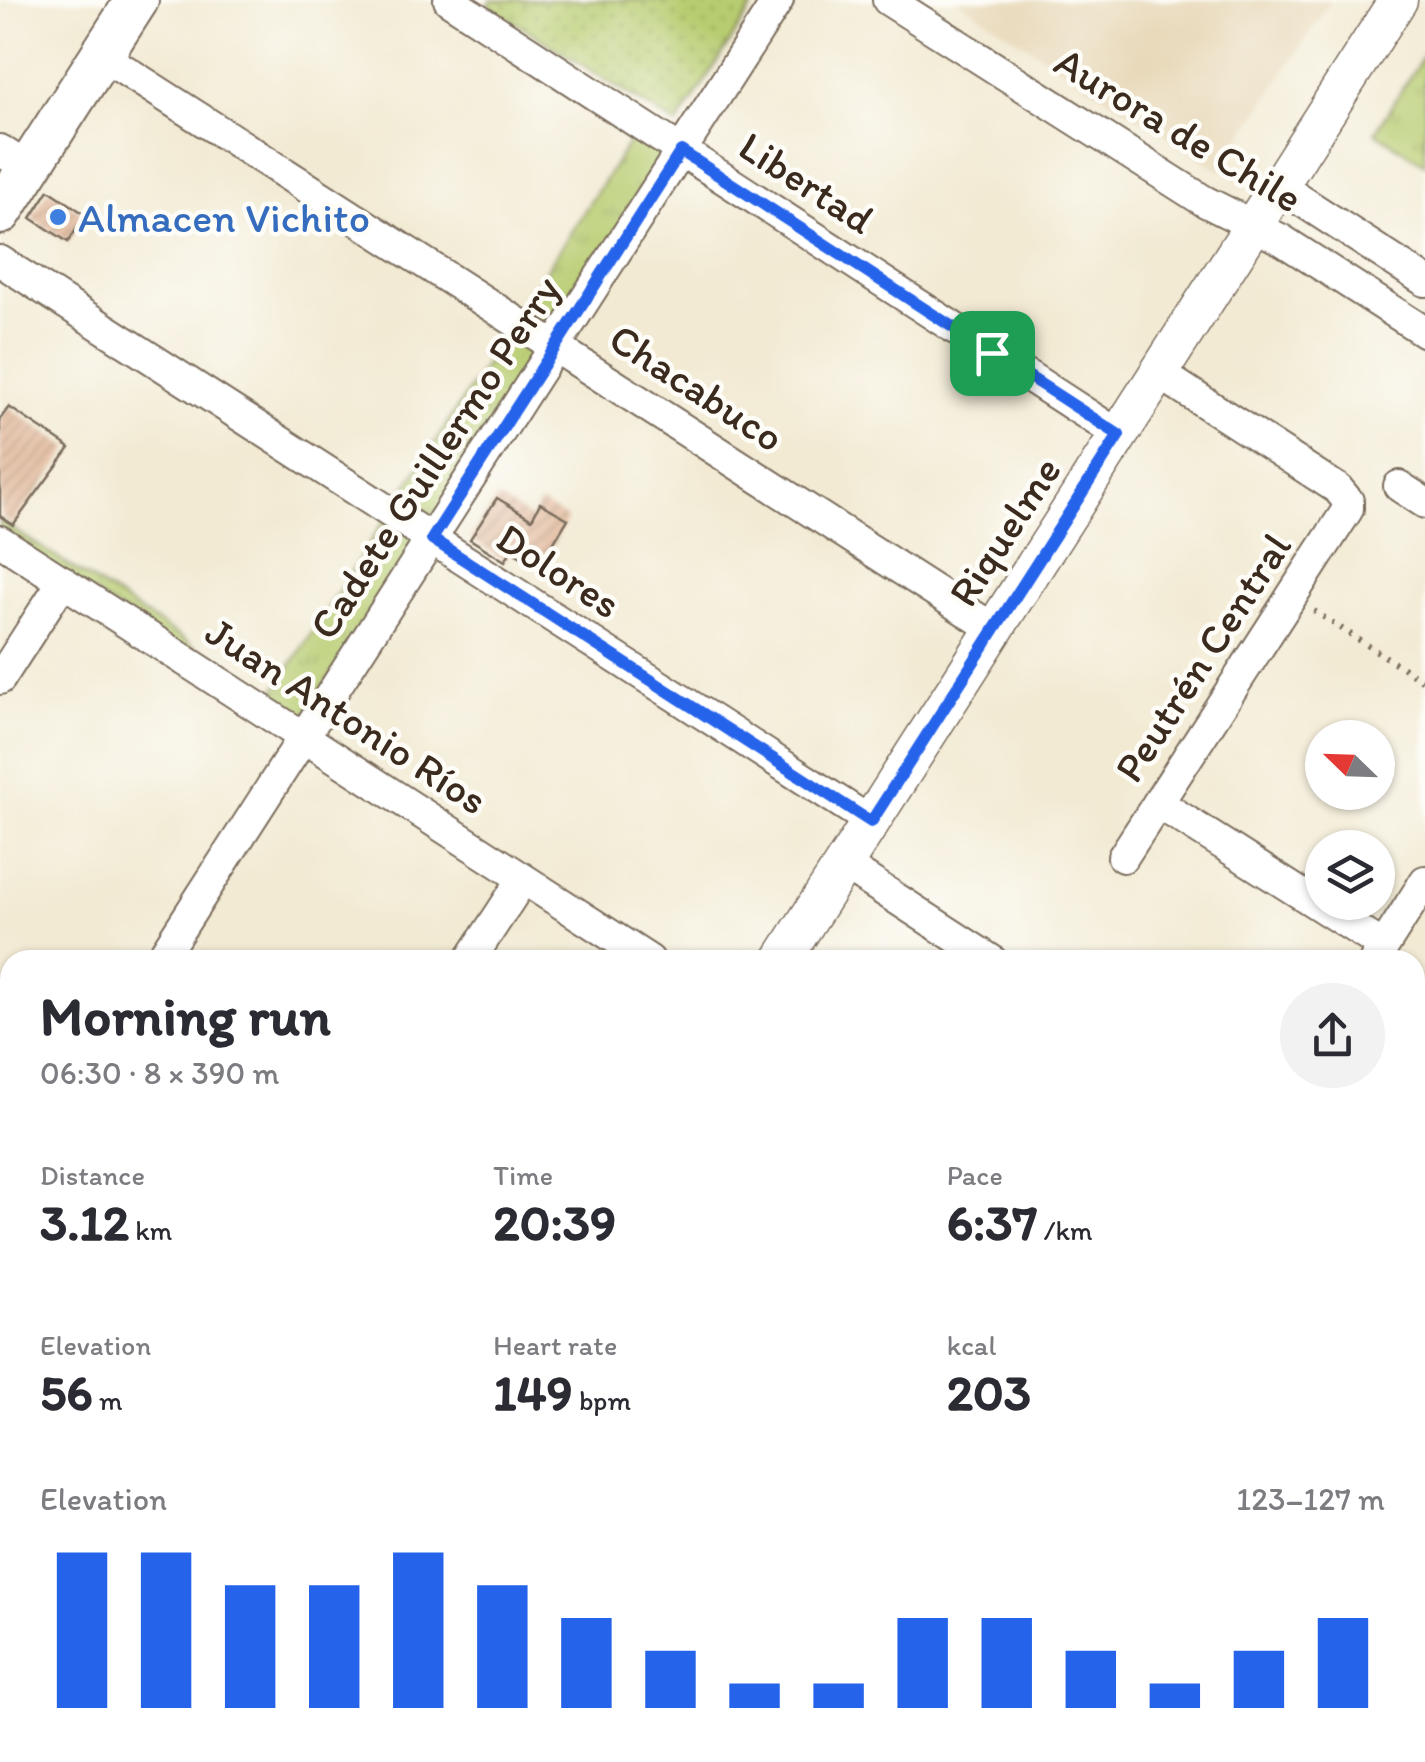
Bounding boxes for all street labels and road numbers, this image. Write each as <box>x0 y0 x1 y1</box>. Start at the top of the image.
street label: Aurora de Chile <box>1046 36 1312 223</box>
street label: Libertad <box>730 120 884 245</box>
street label: Cadete Guillermo Perry <box>298 266 571 648</box>
street label: Chacabuco <box>600 312 794 463</box>
street label: Riquelme <box>937 447 1072 616</box>
street label: Dolores <box>487 512 630 629</box>
street label: Peutrén Central <box>1103 523 1302 791</box>
street label: Juan Antonio Ríos <box>197 606 497 825</box>

